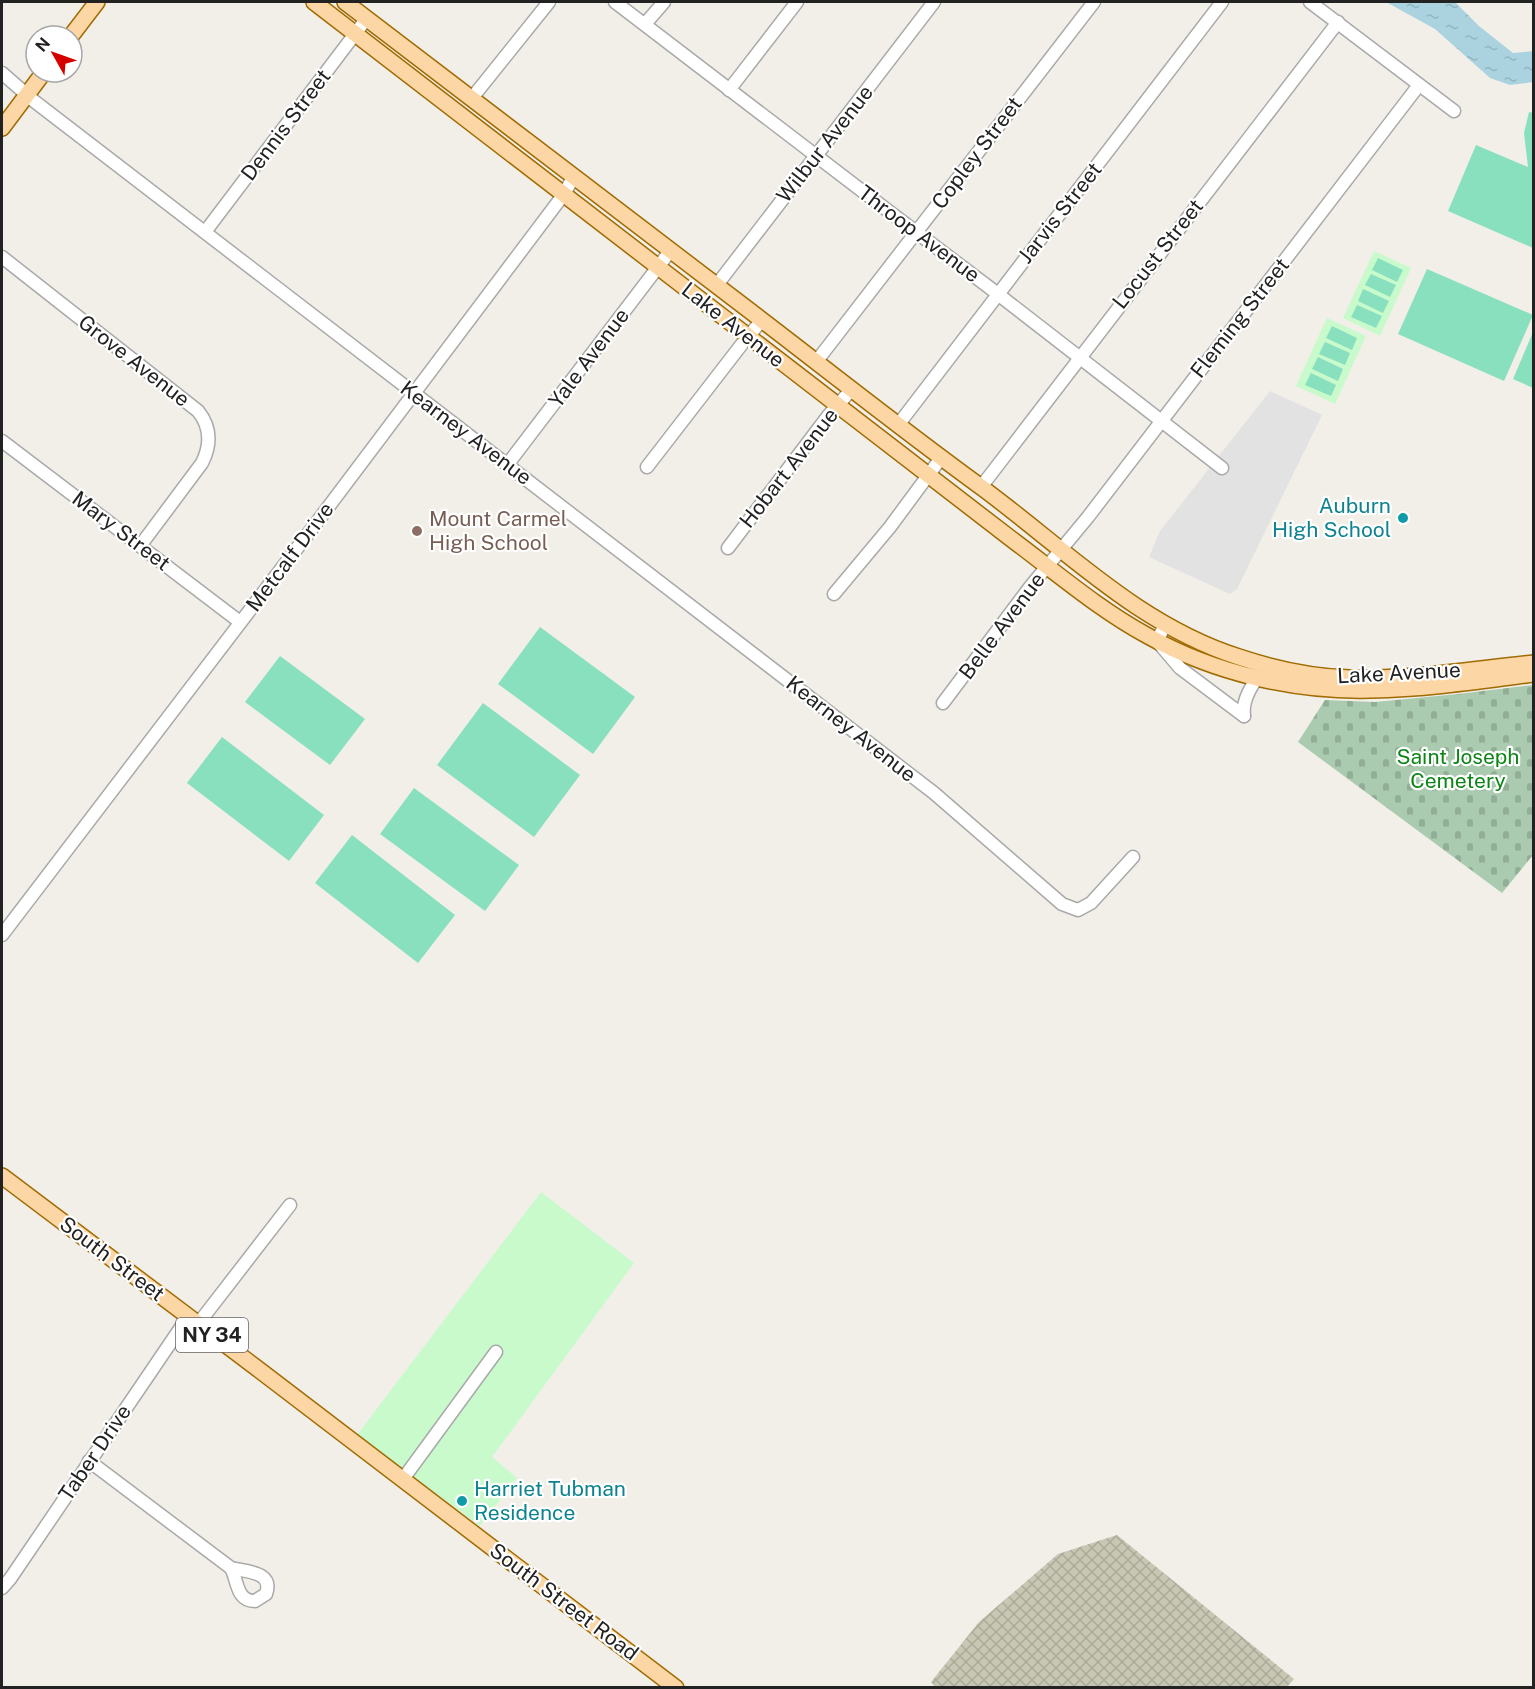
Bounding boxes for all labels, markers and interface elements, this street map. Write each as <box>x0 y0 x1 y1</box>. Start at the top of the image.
north arrow <box>24 24 84 84</box>
text: N <box>32 34 54 56</box>
street label: Dennis Street <box>236 64 336 185</box>
street label: Wilbur Avenue <box>771 80 878 207</box>
street label: Copley Street <box>926 92 1027 214</box>
street label: Jarvis Street <box>1012 157 1107 268</box>
street label: Throop Avenue <box>853 180 985 288</box>
street label: Locust Street <box>1107 194 1208 313</box>
street label: Fleming Street <box>1185 253 1294 383</box>
street label: Lake Avenue <box>677 277 790 373</box>
street label: Yale Avenue <box>543 303 634 412</box>
street label: Grove Avenue <box>74 309 195 412</box>
street label: Kearney Avenue <box>396 375 537 490</box>
street label: Hobart Avenue <box>734 403 843 533</box>
street label: Mary Street <box>67 486 175 576</box>
place label: Auburn High School <box>1272 493 1391 542</box>
street label: Metcalf Drive <box>240 497 339 616</box>
place label: Mount Carmel High School <box>429 506 567 555</box>
marker: Auburn High School <box>1396 511 1410 525</box>
marker: Mount Carmel High School <box>410 524 424 538</box>
street label: Belle Avenue <box>953 567 1050 684</box>
street label: Lake Avenue <box>1337 657 1461 688</box>
street label: Kearney Avenue <box>782 670 921 787</box>
park label: Saint Joseph Cemetery <box>1397 744 1519 793</box>
street label: South Street <box>55 1211 170 1306</box>
road number: NY 34 <box>176 1318 248 1352</box>
street label: Taber Drive <box>53 1400 136 1506</box>
place label: Harriet Tubman Residence <box>474 1476 626 1525</box>
marker: Harriet Tubman Residence <box>455 1494 469 1508</box>
street label: South Street Road <box>485 1538 644 1666</box>

